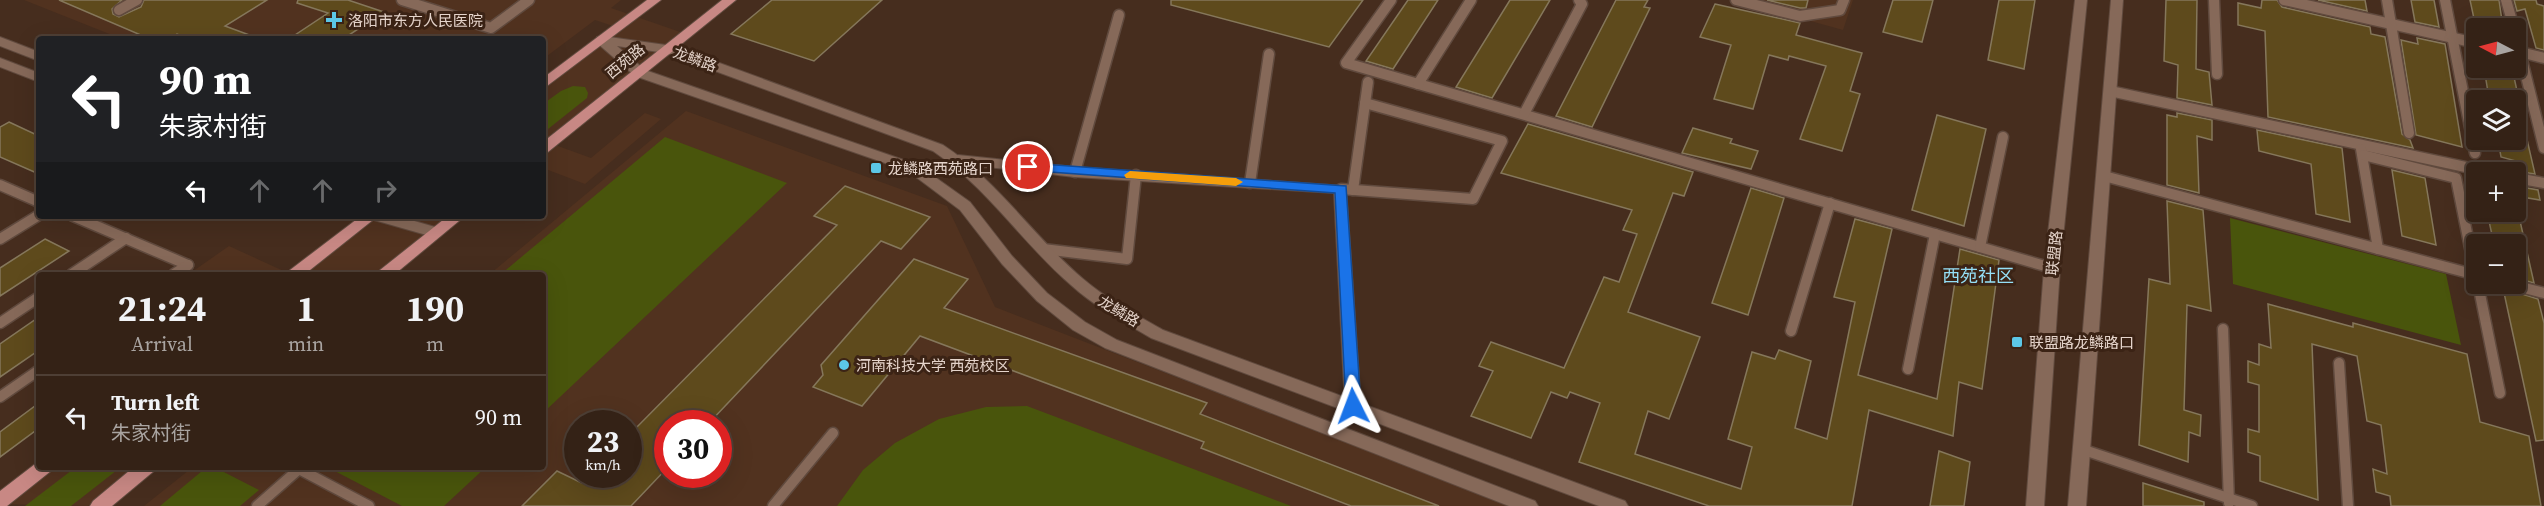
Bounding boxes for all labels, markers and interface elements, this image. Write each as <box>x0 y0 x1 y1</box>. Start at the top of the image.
place label: 洛阳市东方人民医院 <box>348 10 483 31</box>
marker: 洛阳市东方人民医院 <box>325 11 343 29</box>
north arrow <box>2466 18 2526 78</box>
map controls <box>2466 18 2526 294</box>
street label: 西苑路 <box>601 39 649 83</box>
street label: 龙鳞路 <box>670 41 720 77</box>
text: 90 m <box>159 50 252 108</box>
icon: left <box>60 60 138 138</box>
button: layers <box>2466 90 2526 150</box>
text: 朱家村街 <box>159 108 267 145</box>
pin <box>1002 141 1053 192</box>
icon: arrive <box>1011 150 1044 183</box>
place label: 龙鳞路西苑路口 <box>888 158 993 179</box>
marker: 龙鳞路西苑路口 <box>869 161 883 175</box>
button: + <box>2466 162 2526 222</box>
icon: left <box>180 174 213 207</box>
icon: ahead <box>243 174 276 207</box>
icon: ahead <box>306 174 339 207</box>
icon: right <box>369 174 402 207</box>
street label: 联盟路 <box>2041 230 2067 276</box>
button: − <box>2466 234 2526 294</box>
district label: 西苑社区 <box>1942 263 2014 288</box>
text: 21:24 <box>118 284 206 333</box>
text: 1 <box>296 284 316 333</box>
text: 190 <box>406 284 464 333</box>
street label: 龙鳞路 <box>1094 290 1144 332</box>
text: Arrival <box>131 330 193 358</box>
text: min <box>288 330 324 358</box>
text: m <box>426 330 444 358</box>
place label: 联盟路龙鳞路口 <box>2029 332 2134 353</box>
marker: 联盟路龙鳞路口 <box>2010 335 2024 349</box>
place label: 河南科技大学 西苑校区 <box>856 355 1010 376</box>
marker: 河南科技大学 西苑校区 <box>837 358 851 372</box>
position arrow <box>1321 374 1385 438</box>
text: Turn left <box>111 387 199 417</box>
icon: left <box>60 401 93 434</box>
text: 90 m <box>475 402 522 432</box>
speed limit sign: 30 <box>654 410 732 488</box>
text: 朱家村街 <box>111 419 191 447</box>
text: 23 <box>587 421 619 462</box>
text: km/h <box>585 454 621 475</box>

